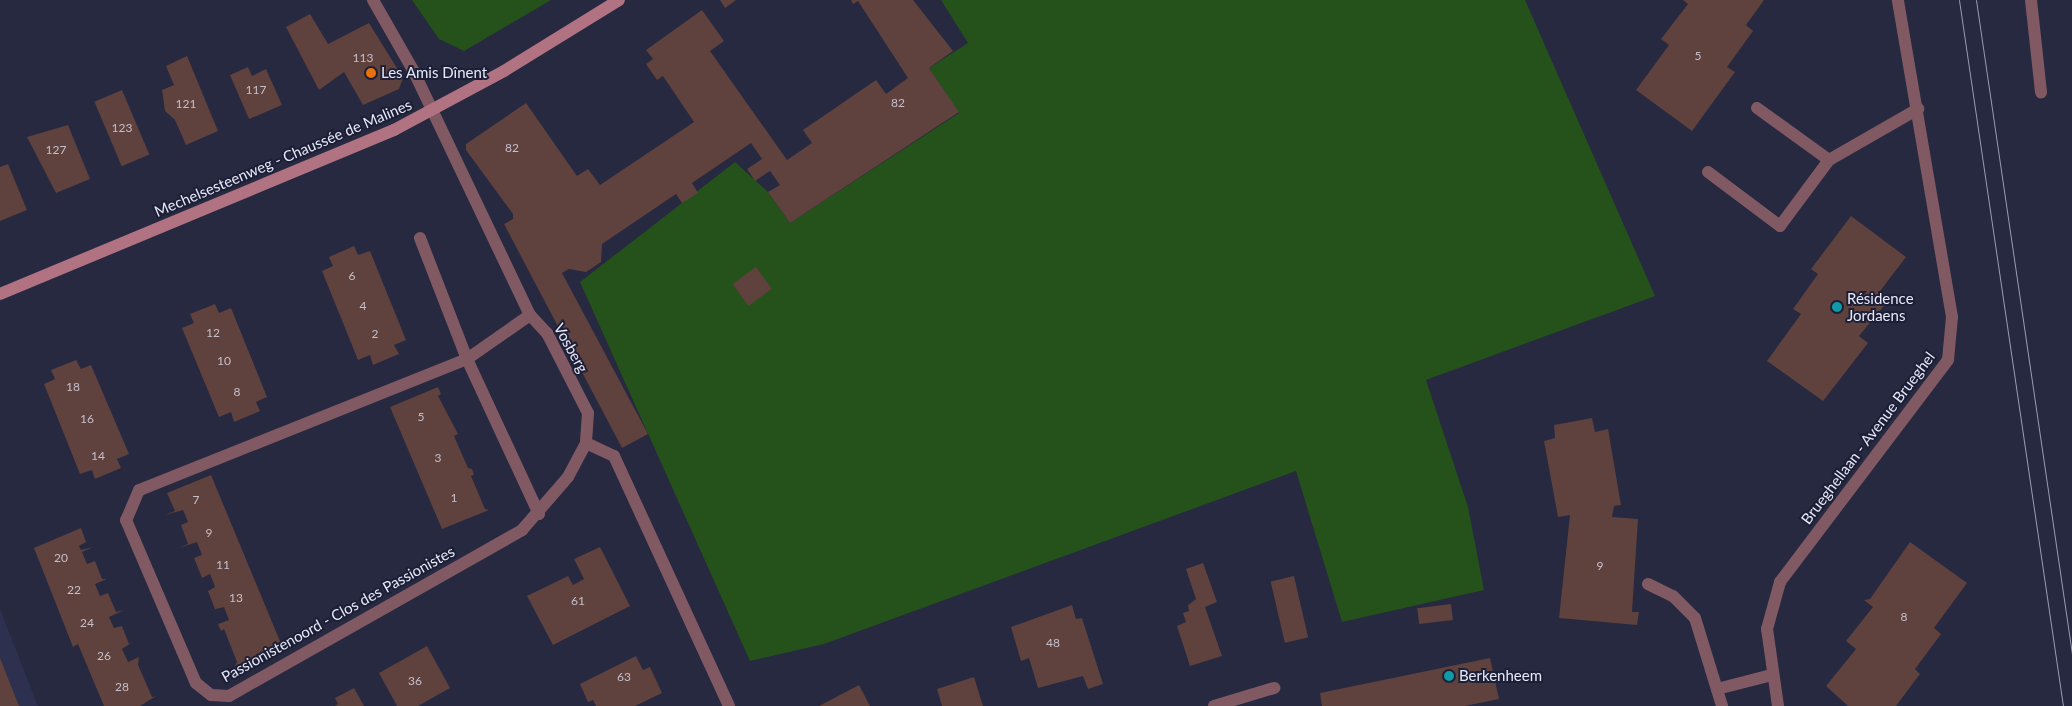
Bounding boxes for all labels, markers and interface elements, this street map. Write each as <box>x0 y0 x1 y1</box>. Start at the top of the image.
house number: 5 <box>1695 49 1701 63</box>
house number: 113 <box>353 51 373 65</box>
place label: Les Amis Dînent <box>381 64 488 82</box>
marker: Les Amis Dînent <box>365 67 377 79</box>
house number: 117 <box>246 83 266 97</box>
street label: Mechelsesteenweg - Chaussée de Malines <box>152 95 414 221</box>
house number: 82 <box>891 96 905 110</box>
house number: 121 <box>176 97 196 111</box>
house number: 123 <box>112 121 132 135</box>
house number: 82 <box>505 141 519 155</box>
house number: 127 <box>46 143 66 157</box>
house number: 6 <box>349 269 355 283</box>
place label: Résidence Jordaens <box>1847 289 1914 324</box>
house number: 4 <box>360 299 366 313</box>
marker: Résidence Jordaens <box>1831 301 1843 313</box>
street label: Vosberg <box>550 320 592 376</box>
house number: 12 <box>206 326 220 340</box>
house number: 2 <box>372 327 378 341</box>
street label: Brueghellaan - Avenue Brueghel <box>1797 348 1939 528</box>
house number: 10 <box>217 354 231 368</box>
house number: 18 <box>66 380 80 394</box>
house number: 8 <box>234 385 240 399</box>
house number: 5 <box>418 410 424 424</box>
house number: 16 <box>80 412 94 426</box>
house number: 14 <box>91 449 105 463</box>
house number: 3 <box>435 451 441 465</box>
house number: 1 <box>451 491 457 505</box>
house number: 7 <box>193 493 199 507</box>
house number: 9 <box>206 526 212 540</box>
street label: Passionistenoord - Clos des Passionistes <box>218 542 458 686</box>
house number: 20 <box>54 551 68 565</box>
house number: 11 <box>216 558 230 572</box>
house number: 9 <box>1597 559 1603 573</box>
house number: 22 <box>67 583 81 597</box>
house number: 13 <box>229 591 243 605</box>
house number: 61 <box>571 594 585 608</box>
house number: 8 <box>1901 610 1907 624</box>
house number: 24 <box>80 616 94 630</box>
house number: 48 <box>1046 636 1060 650</box>
house number: 26 <box>97 649 111 663</box>
place label: Berkenheem <box>1459 667 1542 685</box>
house number: 63 <box>617 670 631 684</box>
marker: Berkenheem <box>1443 670 1455 682</box>
house number: 36 <box>408 674 422 688</box>
house number: 28 <box>115 680 129 694</box>

